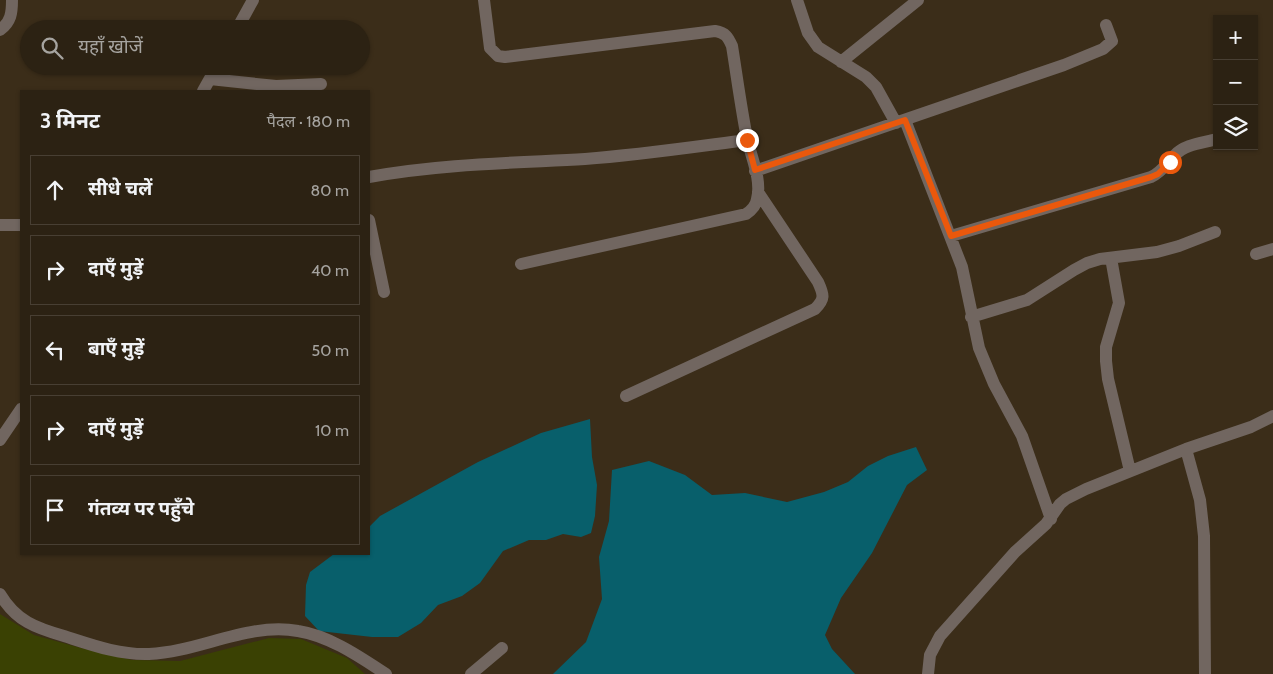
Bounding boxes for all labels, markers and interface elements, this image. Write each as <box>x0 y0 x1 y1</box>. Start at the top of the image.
map controls <box>1213 15 1258 150</box>
button: + <box>1213 15 1258 60</box>
search box <box>20 20 370 75</box>
icon: search <box>38 34 66 62</box>
text: यहाँ खोजें <box>78 35 143 58</box>
button: − <box>1213 60 1258 105</box>
button: layers <box>1213 105 1258 150</box>
text: 3 मिनट <box>40 108 100 133</box>
text: पैदल · 180 m <box>267 112 350 131</box>
route end <box>736 129 759 152</box>
route start <box>1159 151 1182 174</box>
icon: ahead <box>41 176 69 204</box>
text: सीधे चलें <box>88 177 152 200</box>
text: 80 m <box>311 181 349 200</box>
icon: right <box>41 256 69 284</box>
text: दाएँ मुड़ें <box>88 257 143 280</box>
text: 40 m <box>311 261 349 280</box>
icon: left <box>41 336 69 364</box>
text: बाएँ मुड़ें <box>88 337 144 360</box>
text: 50 m <box>312 341 349 360</box>
icon: right <box>41 416 69 444</box>
text: दाएँ मुड़ें <box>88 417 143 440</box>
text: 10 m <box>315 421 349 440</box>
icon: arrive <box>41 496 69 524</box>
text: गंतव्य पर पहुँचे <box>88 497 194 520</box>

